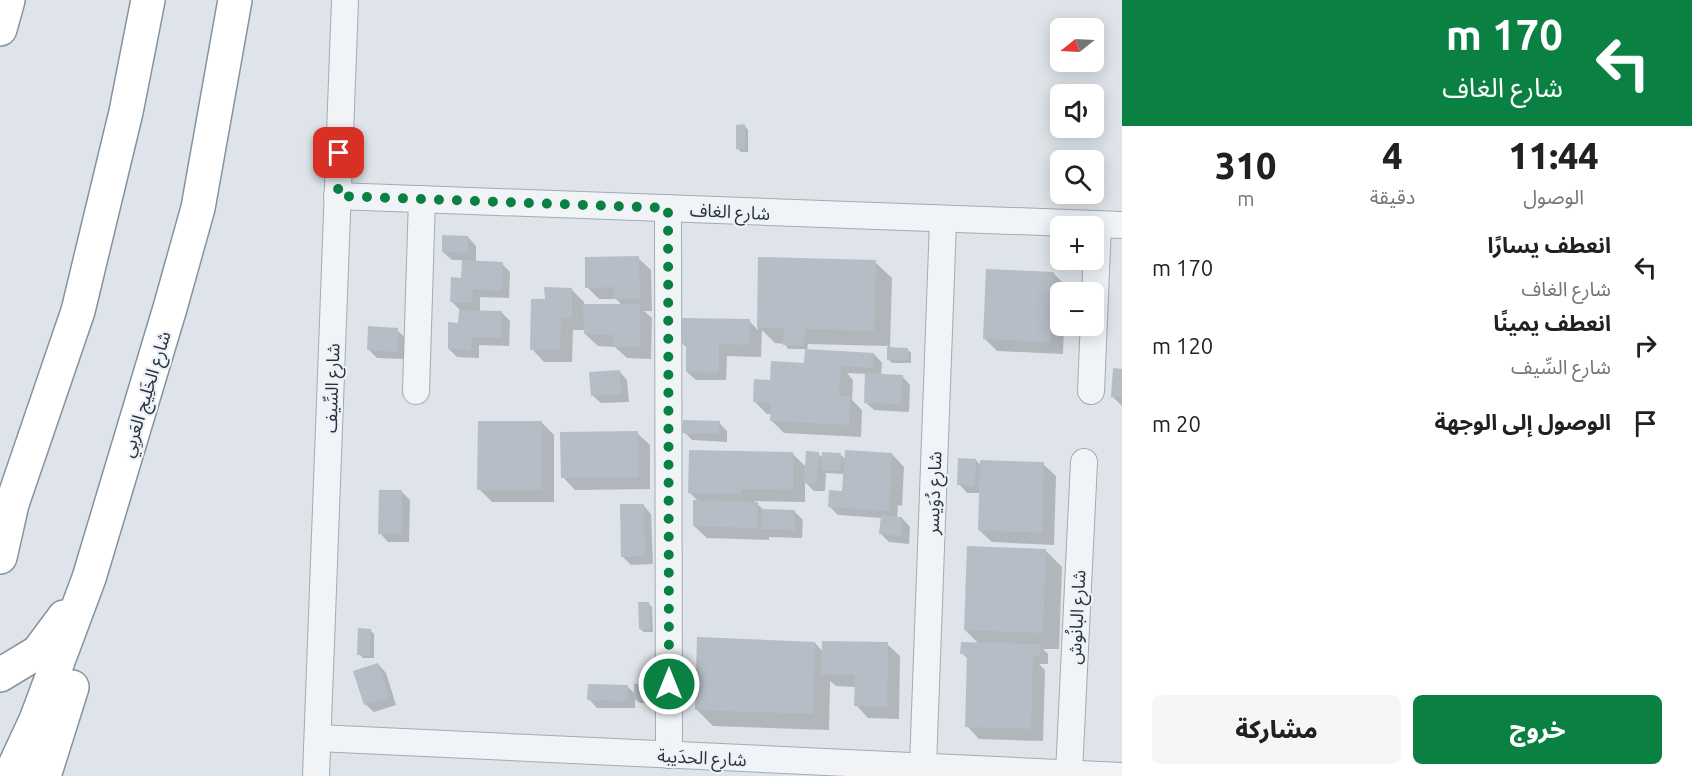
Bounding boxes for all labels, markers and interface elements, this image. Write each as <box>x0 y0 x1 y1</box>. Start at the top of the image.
text: 170 m <box>1446 11 1563 58</box>
north arrow <box>1050 18 1104 72</box>
map controls <box>1050 18 1104 336</box>
icon: left <box>1584 24 1662 102</box>
text: شارع الغاف <box>1442 72 1563 102</box>
button: sound <box>1050 84 1104 138</box>
pin <box>313 127 364 178</box>
text: 4 <box>1382 135 1403 176</box>
text: 11:44 <box>1509 135 1599 176</box>
icon: arrive <box>322 136 355 169</box>
text: 310 <box>1215 145 1276 186</box>
button: search <box>1050 150 1104 204</box>
text: دقيقة <box>1370 185 1415 208</box>
text: الوصول <box>1523 185 1584 208</box>
text: m <box>1237 187 1254 210</box>
street label: شارع الغاف <box>689 199 771 228</box>
button: + <box>1050 216 1104 270</box>
text: انعطف يسارًا <box>1488 232 1611 257</box>
icon: left <box>1629 251 1662 284</box>
text: 170 m <box>1152 255 1213 280</box>
text: شارع الغاف <box>1522 277 1611 300</box>
button: − <box>1050 282 1104 336</box>
text: انعطف يمينًا <box>1493 310 1611 335</box>
street label: شارع الخَلِيج العَربِي <box>116 329 178 461</box>
icon: right <box>1629 329 1662 362</box>
text: 120 m <box>1152 333 1213 358</box>
street label: شارع السِّيف <box>319 343 348 433</box>
text: شارع السِّيف <box>1511 355 1611 378</box>
icon: arrive <box>1629 407 1662 440</box>
text: الوصول إلى الوجهة <box>1434 409 1611 434</box>
text: 20 m <box>1152 411 1201 436</box>
street label: شارع دُوَيسر <box>922 451 949 536</box>
street label: شارع البانُوش <box>1063 569 1093 665</box>
position arrow <box>637 652 701 716</box>
button: مشاركة <box>1152 695 1401 764</box>
button: خروج <box>1413 695 1662 764</box>
street label: شارع الحدَيبة <box>657 745 747 774</box>

